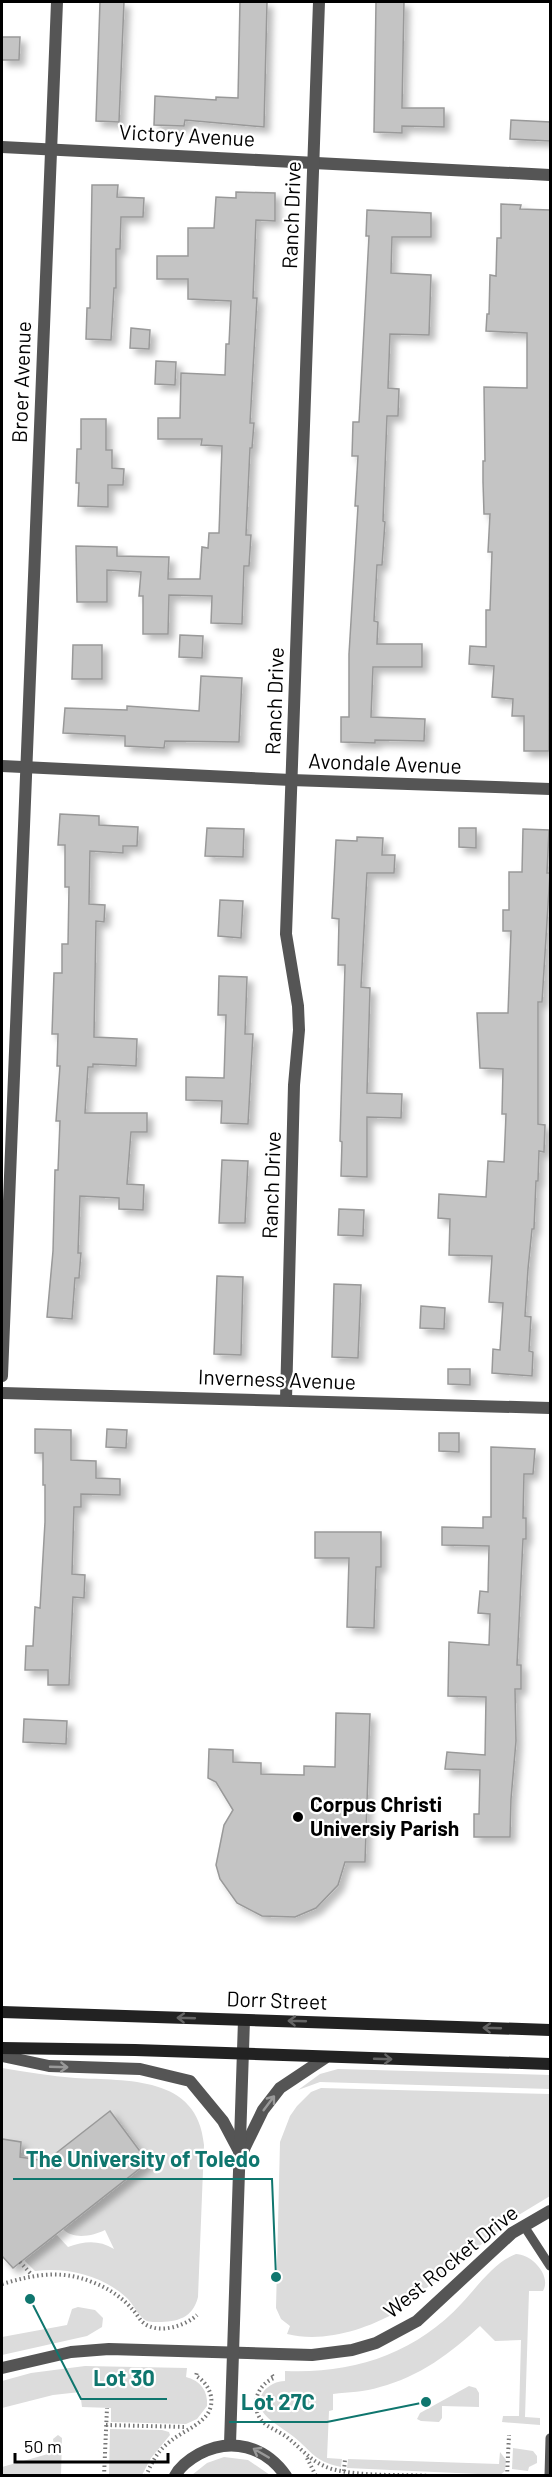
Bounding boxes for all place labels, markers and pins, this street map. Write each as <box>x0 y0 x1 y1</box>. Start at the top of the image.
place label: Corpus Christi Universiy Parish <box>310 1791 459 1840</box>
marker: Corpus Christi Universiy Parish <box>291 1810 305 1824</box>
callout: The University of Toledo <box>13 2139 272 2179</box>
callout: Lot 30 <box>81 2359 167 2399</box>
callout: Lot 27C <box>229 2382 327 2422</box>

